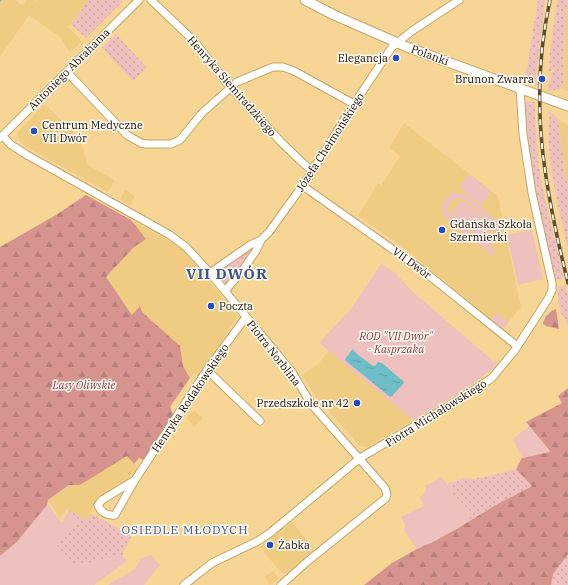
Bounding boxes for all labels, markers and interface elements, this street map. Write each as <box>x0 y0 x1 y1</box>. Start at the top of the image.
street label: Antoniego Abrahama <box>25 25 113 113</box>
street label: Henryka Siemiradzkiego <box>185 33 279 139</box>
street label: Polanki <box>409 42 451 68</box>
place label: Elegancja <box>338 51 388 65</box>
marker: Elegancja <box>391 53 401 63</box>
place label: Brunon Zwarra <box>455 72 534 86</box>
marker: Brunon Zwarra <box>537 74 547 84</box>
street label: Józefa Chełmońskiego <box>293 90 367 194</box>
place label: Centrum Medyczne VII Dwór <box>42 118 143 145</box>
marker: Centrum Medyczne VII Dwór <box>29 126 39 136</box>
place label: Gdańska Szkoła Szermierki <box>450 217 532 244</box>
marker: Gdańska Szkoła Szermierki <box>437 225 447 235</box>
street label: VII Dwór <box>390 244 434 282</box>
district label: VII DWÓR <box>186 264 268 283</box>
place label: Poczta <box>219 299 253 313</box>
marker: Poczta <box>206 301 216 311</box>
street label: Piotra Norblina <box>244 317 304 389</box>
park label: ROD "VII Dwór" - Kasprzaka <box>358 329 434 356</box>
street label: Henryka Rodakowskiego <box>148 341 232 455</box>
street label: Piotra Michałowskiego <box>383 376 489 450</box>
park label: Lasy Oliwskie <box>52 378 116 392</box>
place label: Przedszkole nr 42 <box>257 396 349 410</box>
marker: Przedszkole nr 42 <box>352 398 362 408</box>
district label: OSIEDLE MŁODYCH <box>121 522 249 537</box>
place label: Żabka <box>278 538 310 552</box>
marker: Żabka <box>265 540 275 550</box>

